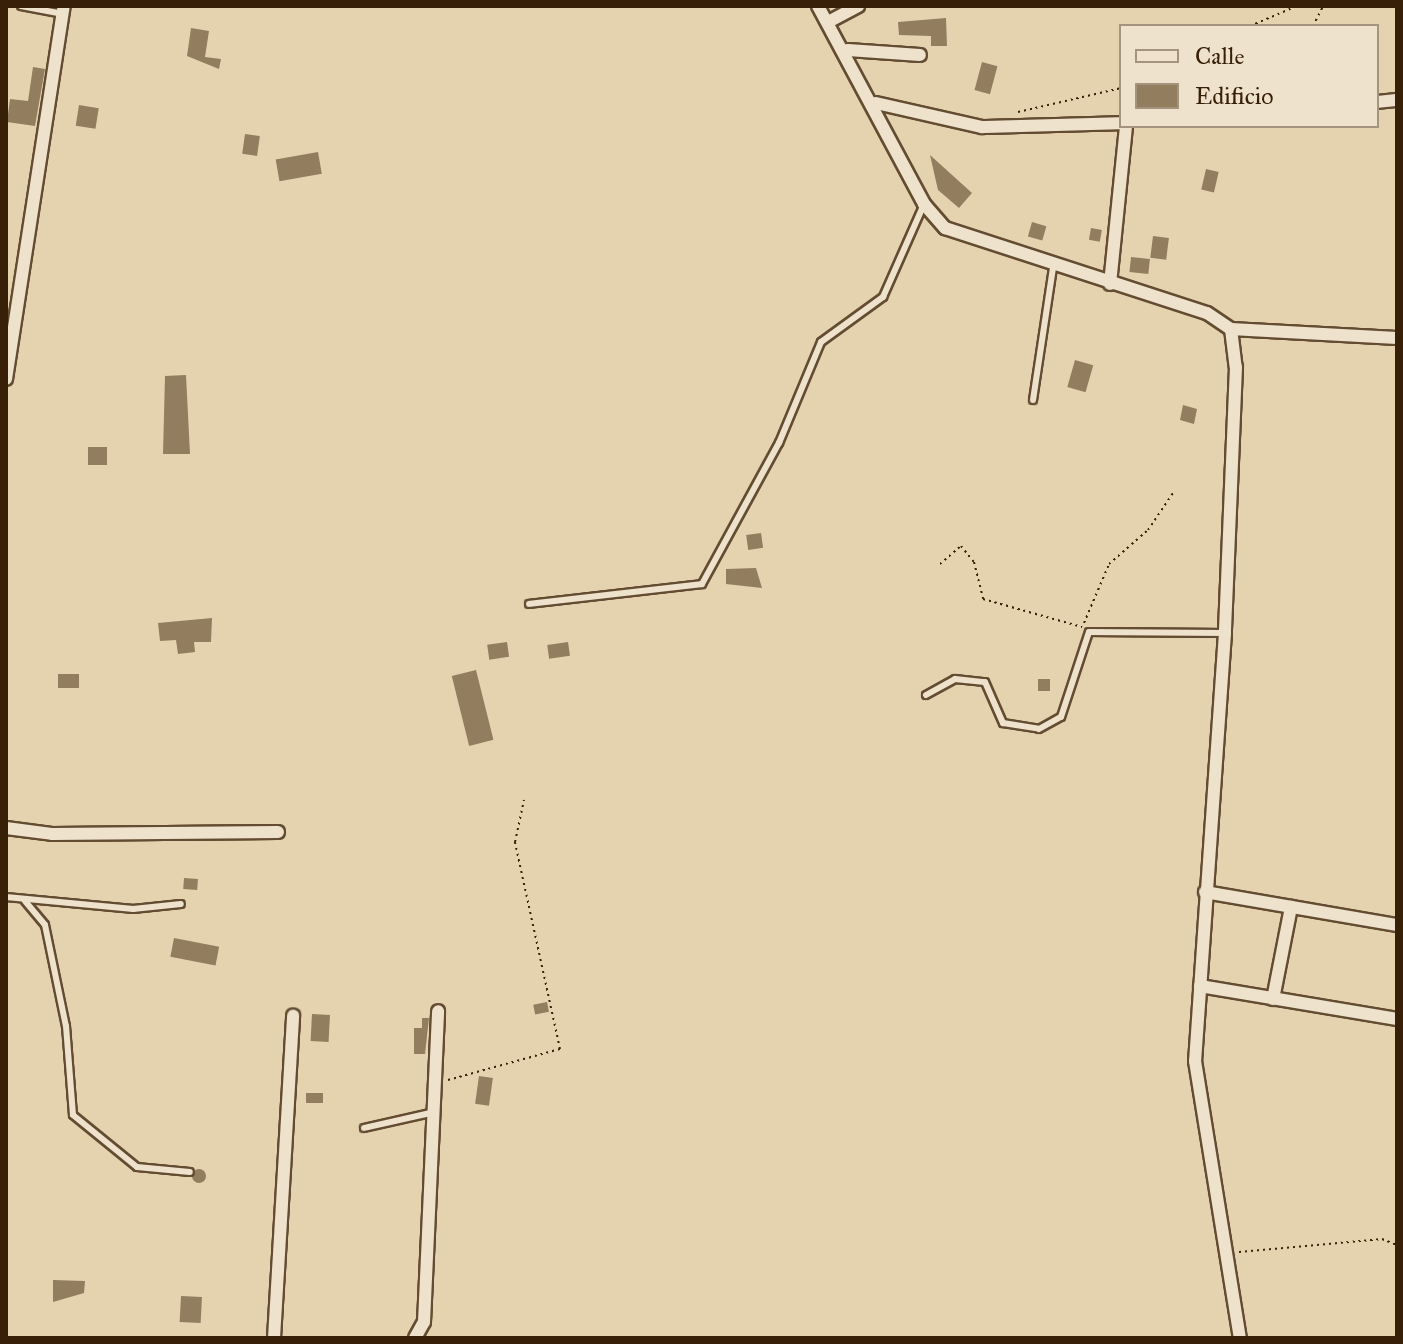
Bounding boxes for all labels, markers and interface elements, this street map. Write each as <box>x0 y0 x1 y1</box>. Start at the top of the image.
legend <box>1119 24 1379 128</box>
text: Calle <box>1195 41 1244 71</box>
text: Edificio <box>1195 81 1274 111</box>

